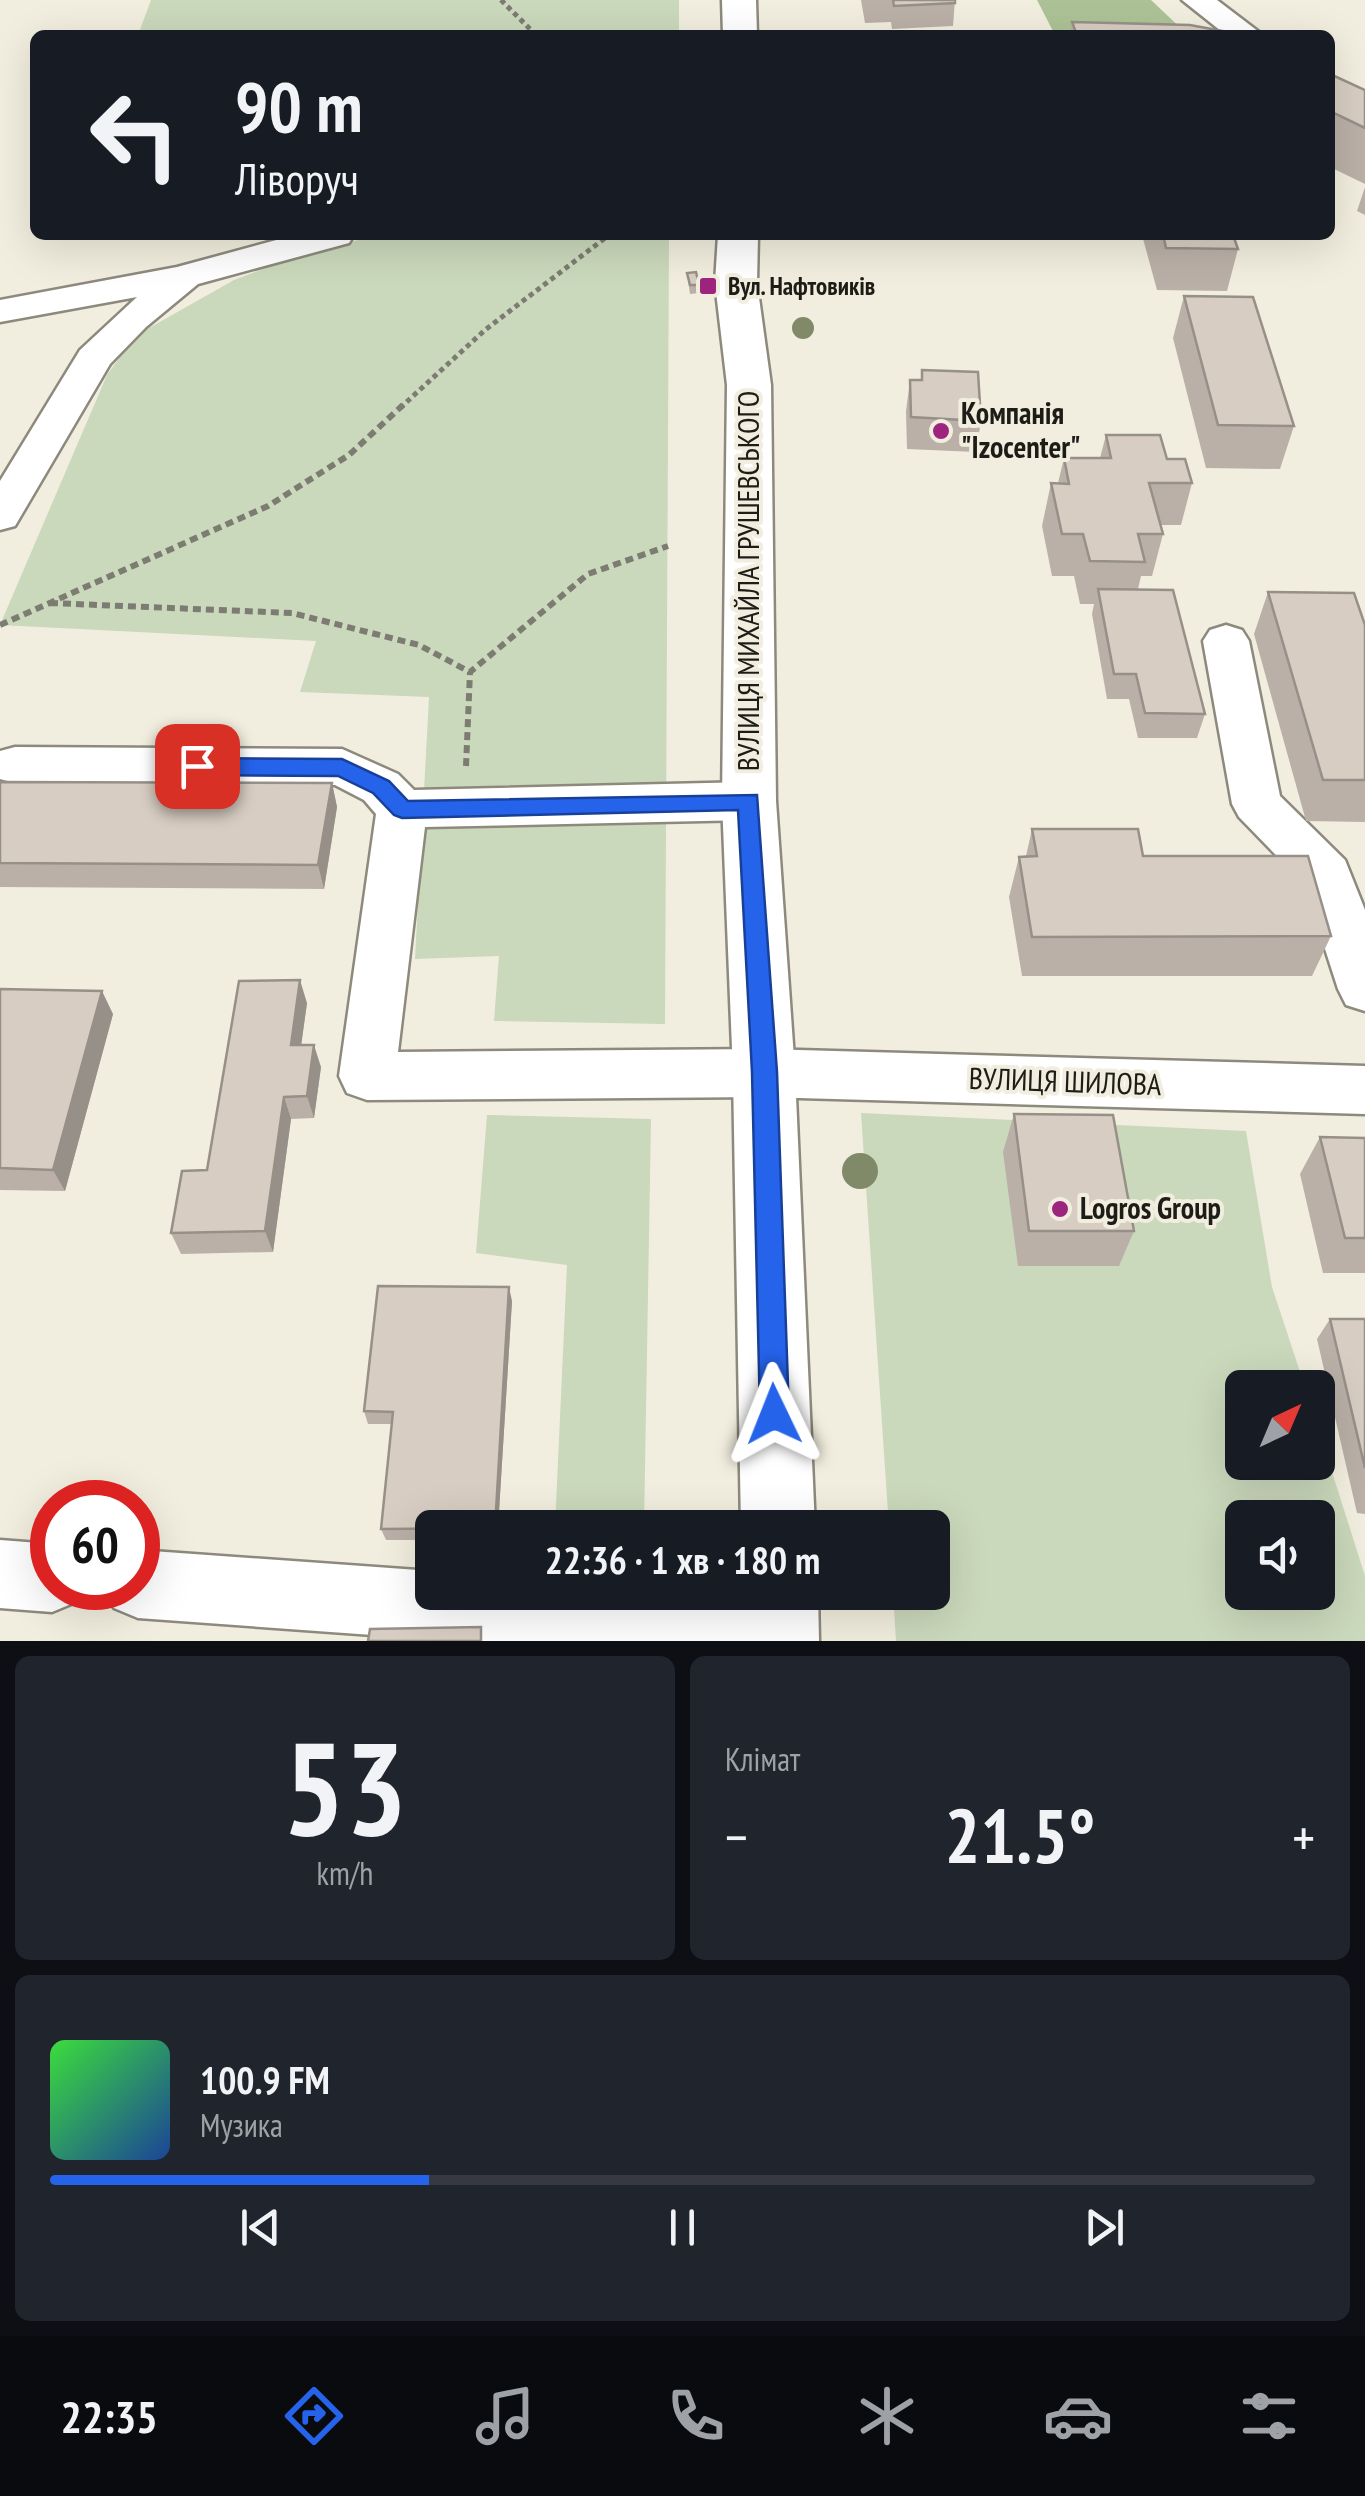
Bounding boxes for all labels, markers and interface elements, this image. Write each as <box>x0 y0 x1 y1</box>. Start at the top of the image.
text: 90 m <box>235 61 363 151</box>
icon: left <box>70 70 200 200</box>
text: Ліворуч <box>235 149 359 207</box>
place label: Вул. Нафтовиків <box>728 270 875 302</box>
marker: Вул. Нафтовиків <box>697 275 719 297</box>
street label: ВУЛИЦЯ МИХАЙЛА ГРУШЕВСЬКОГО <box>728 391 767 771</box>
place label: Компанія "Izocenter" <box>961 393 1081 466</box>
marker: Компанія "Izocenter" <box>930 420 952 442</box>
pin <box>155 724 240 809</box>
icon: arrive <box>170 739 225 794</box>
street label: ВУЛИЦЯ ШИЛОВА <box>968 1058 1163 1103</box>
place label: Logros Group <box>1080 1188 1221 1227</box>
marker: Logros Group <box>1049 1198 1071 1220</box>
position arrow <box>722 1362 826 1466</box>
north arrow <box>1225 1370 1335 1480</box>
map controls <box>1225 1370 1335 1610</box>
speed limit sign: 60 <box>30 1480 160 1610</box>
button: sound <box>1225 1500 1335 1610</box>
text: 22:36 · 1 хв · 180 m <box>545 1535 820 1584</box>
text: 53 <box>283 1703 407 1871</box>
text: Клімат <box>725 1738 800 1780</box>
text: 21.5° <box>945 1787 1095 1884</box>
text: − <box>725 1801 748 1872</box>
text: + <box>1292 1801 1315 1872</box>
text: km/h <box>317 1852 373 1894</box>
text: 100.9 FM <box>200 2055 330 2104</box>
text: Музика <box>200 2104 283 2146</box>
icon: previous <box>233 2200 288 2255</box>
icon: pause <box>655 2200 710 2255</box>
icon: next <box>1077 2200 1132 2255</box>
icon: directions <box>279 2381 349 2451</box>
icon: music <box>470 2381 540 2451</box>
icon: phone <box>661 2381 731 2451</box>
icon: climate <box>852 2381 922 2451</box>
icon: car <box>1043 2381 1113 2451</box>
icon: filters <box>1234 2381 1304 2451</box>
text: 22:35 <box>61 2387 158 2445</box>

